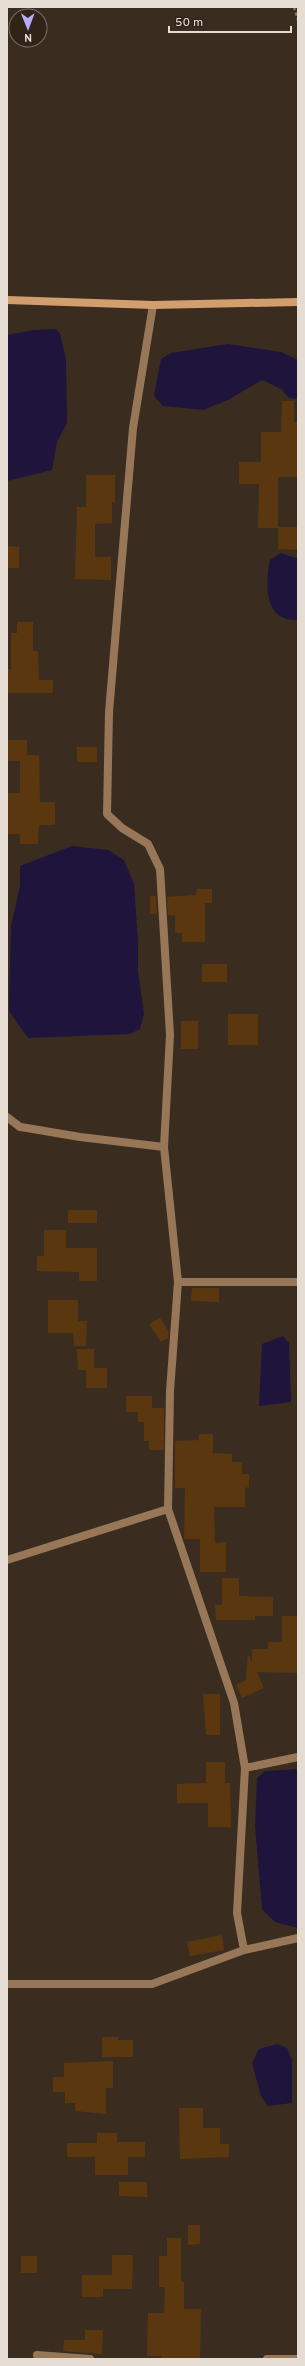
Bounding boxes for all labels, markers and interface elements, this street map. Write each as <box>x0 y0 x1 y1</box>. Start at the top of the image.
north arrow <box>8 8 48 48</box>
scale bar <box>169 8 291 34</box>
text: 50 m <box>175 15 203 31</box>
text: N <box>24 30 32 44</box>

